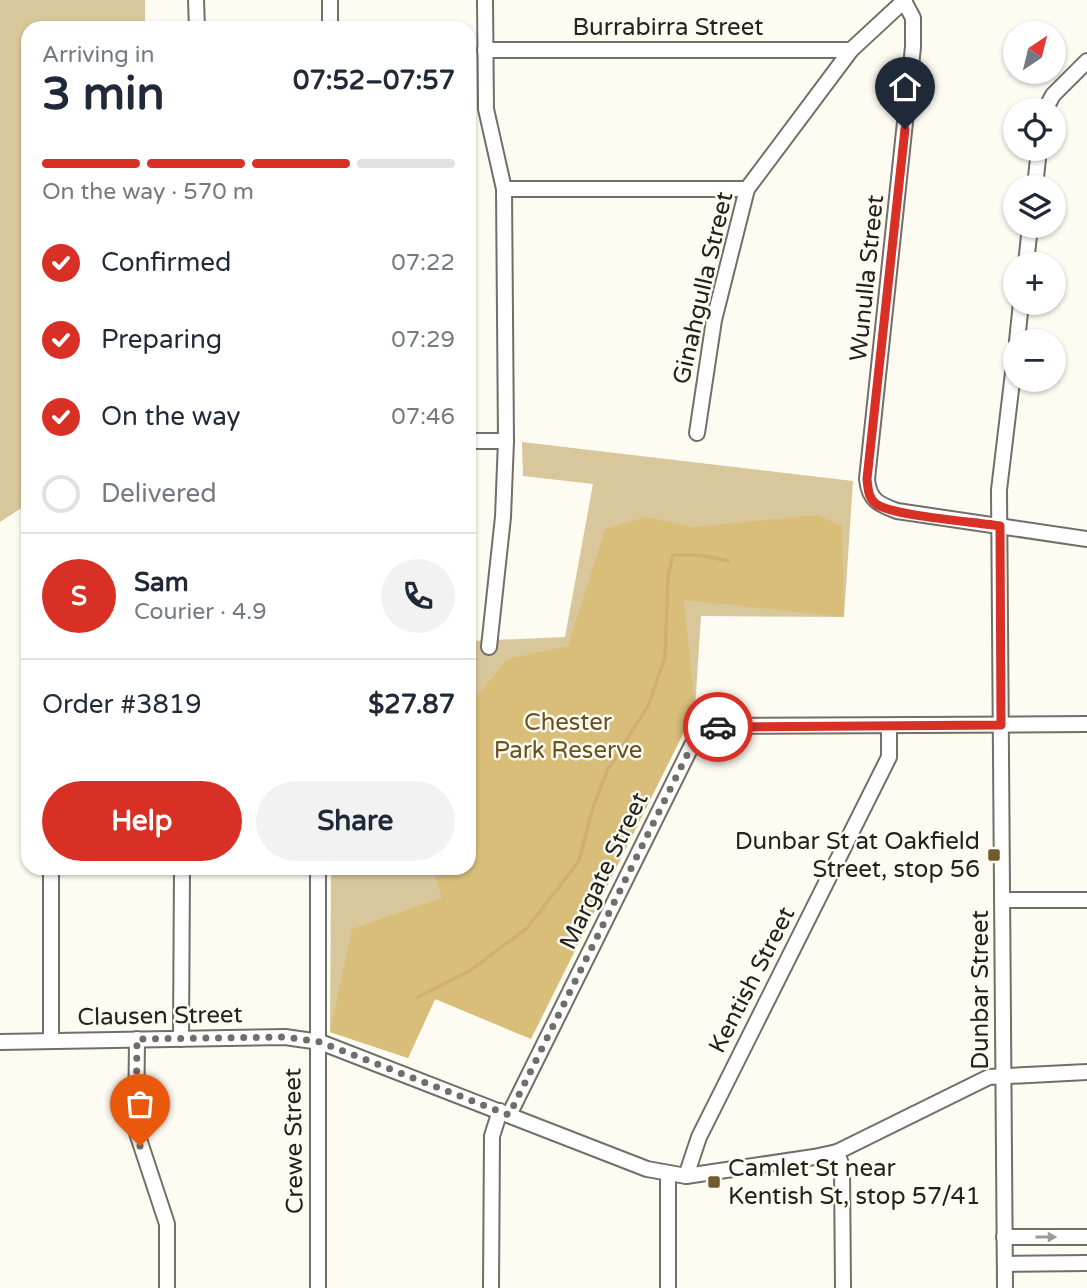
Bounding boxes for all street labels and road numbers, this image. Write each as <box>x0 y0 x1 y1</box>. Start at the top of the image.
street label: Burrabirra Street <box>573 13 763 42</box>
street label: Ginahgulla Street <box>667 189 739 387</box>
street label: Wunulla Street <box>844 193 890 363</box>
street label: Margate Street <box>553 788 655 954</box>
street label: Kentish Street <box>703 902 801 1058</box>
street label: Dunbar Street <box>966 910 995 1070</box>
street label: Clausen Street <box>77 1000 243 1032</box>
street label: Crewe Street <box>278 1068 310 1214</box>

